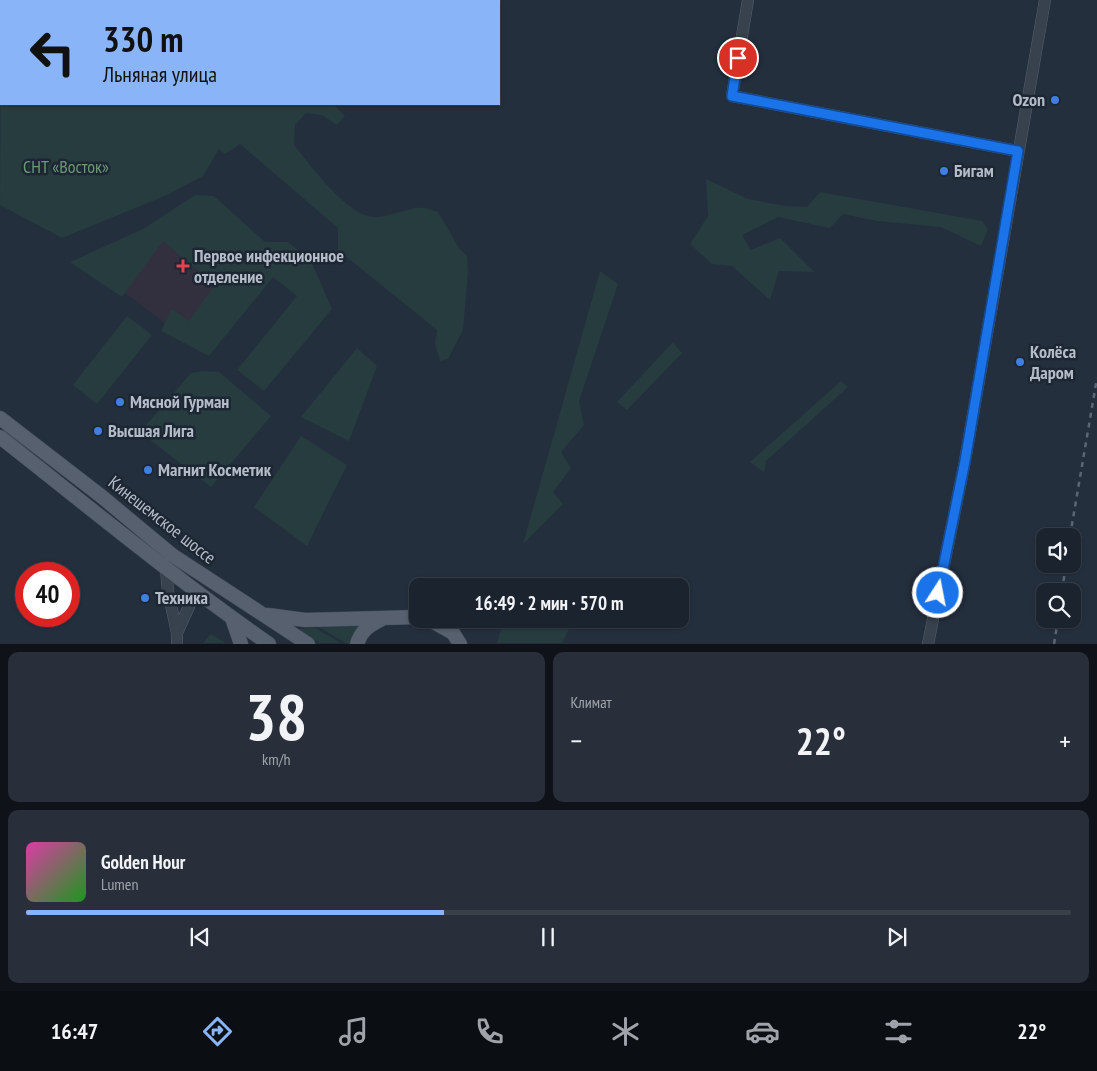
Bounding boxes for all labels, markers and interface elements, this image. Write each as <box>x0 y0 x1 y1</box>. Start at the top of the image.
text: 330 m <box>103 16 184 62</box>
icon: left <box>20 20 85 85</box>
pin <box>717 37 759 79</box>
icon: arrive <box>724 44 752 72</box>
text: Льняная улица <box>103 60 217 88</box>
place label: Ozon <box>1012 88 1045 111</box>
marker: Ozon <box>1049 94 1061 106</box>
park label: СНТ «Восток» <box>23 155 109 178</box>
place label: Бигам <box>954 159 994 182</box>
marker: Бигам <box>938 165 950 177</box>
place label: Первое инфекционное отделение <box>194 244 344 288</box>
marker: Первое инфекционное отделение <box>176 259 190 273</box>
place label: Колёса Даром <box>1030 340 1076 384</box>
marker: Колёса Даром <box>1014 356 1026 368</box>
place label: Мясной Гурман <box>130 390 229 413</box>
marker: Мясной Гурман <box>114 396 126 408</box>
place label: Высшая Лига <box>108 419 194 442</box>
marker: Высшая Лига <box>92 425 104 437</box>
place label: Магнит Косметик <box>158 458 272 481</box>
marker: Магнит Косметик <box>142 464 154 476</box>
street label: Кинешемское шоссе <box>104 471 221 569</box>
map controls <box>1036 528 1081 628</box>
button: sound <box>1036 528 1081 573</box>
speed limit sign: 40 <box>15 562 80 627</box>
position arrow <box>911 566 963 618</box>
button: search <box>1036 583 1081 628</box>
place label: Техника <box>155 586 208 609</box>
text: 16:49 · 2 мин · 570 m <box>475 591 623 615</box>
marker: Техника <box>139 592 151 604</box>
text: 38 <box>245 674 307 758</box>
text: Климат <box>571 692 612 712</box>
text: 22° <box>796 716 846 765</box>
text: − <box>571 722 582 759</box>
text: + <box>1059 722 1071 759</box>
text: km/h <box>262 749 290 769</box>
text: Golden Hour <box>101 850 185 874</box>
text: Lumen <box>101 874 138 894</box>
icon: previous <box>186 923 214 951</box>
icon: pause <box>534 923 562 951</box>
icon: next <box>883 923 911 951</box>
icon: directions <box>200 1014 235 1049</box>
icon: music <box>336 1014 371 1049</box>
icon: phone <box>472 1014 507 1049</box>
icon: climate <box>608 1014 643 1049</box>
icon: car <box>745 1014 780 1049</box>
icon: filters <box>881 1014 916 1049</box>
text: 16:47 <box>51 1017 98 1045</box>
text: 22° <box>1017 1017 1046 1045</box>

